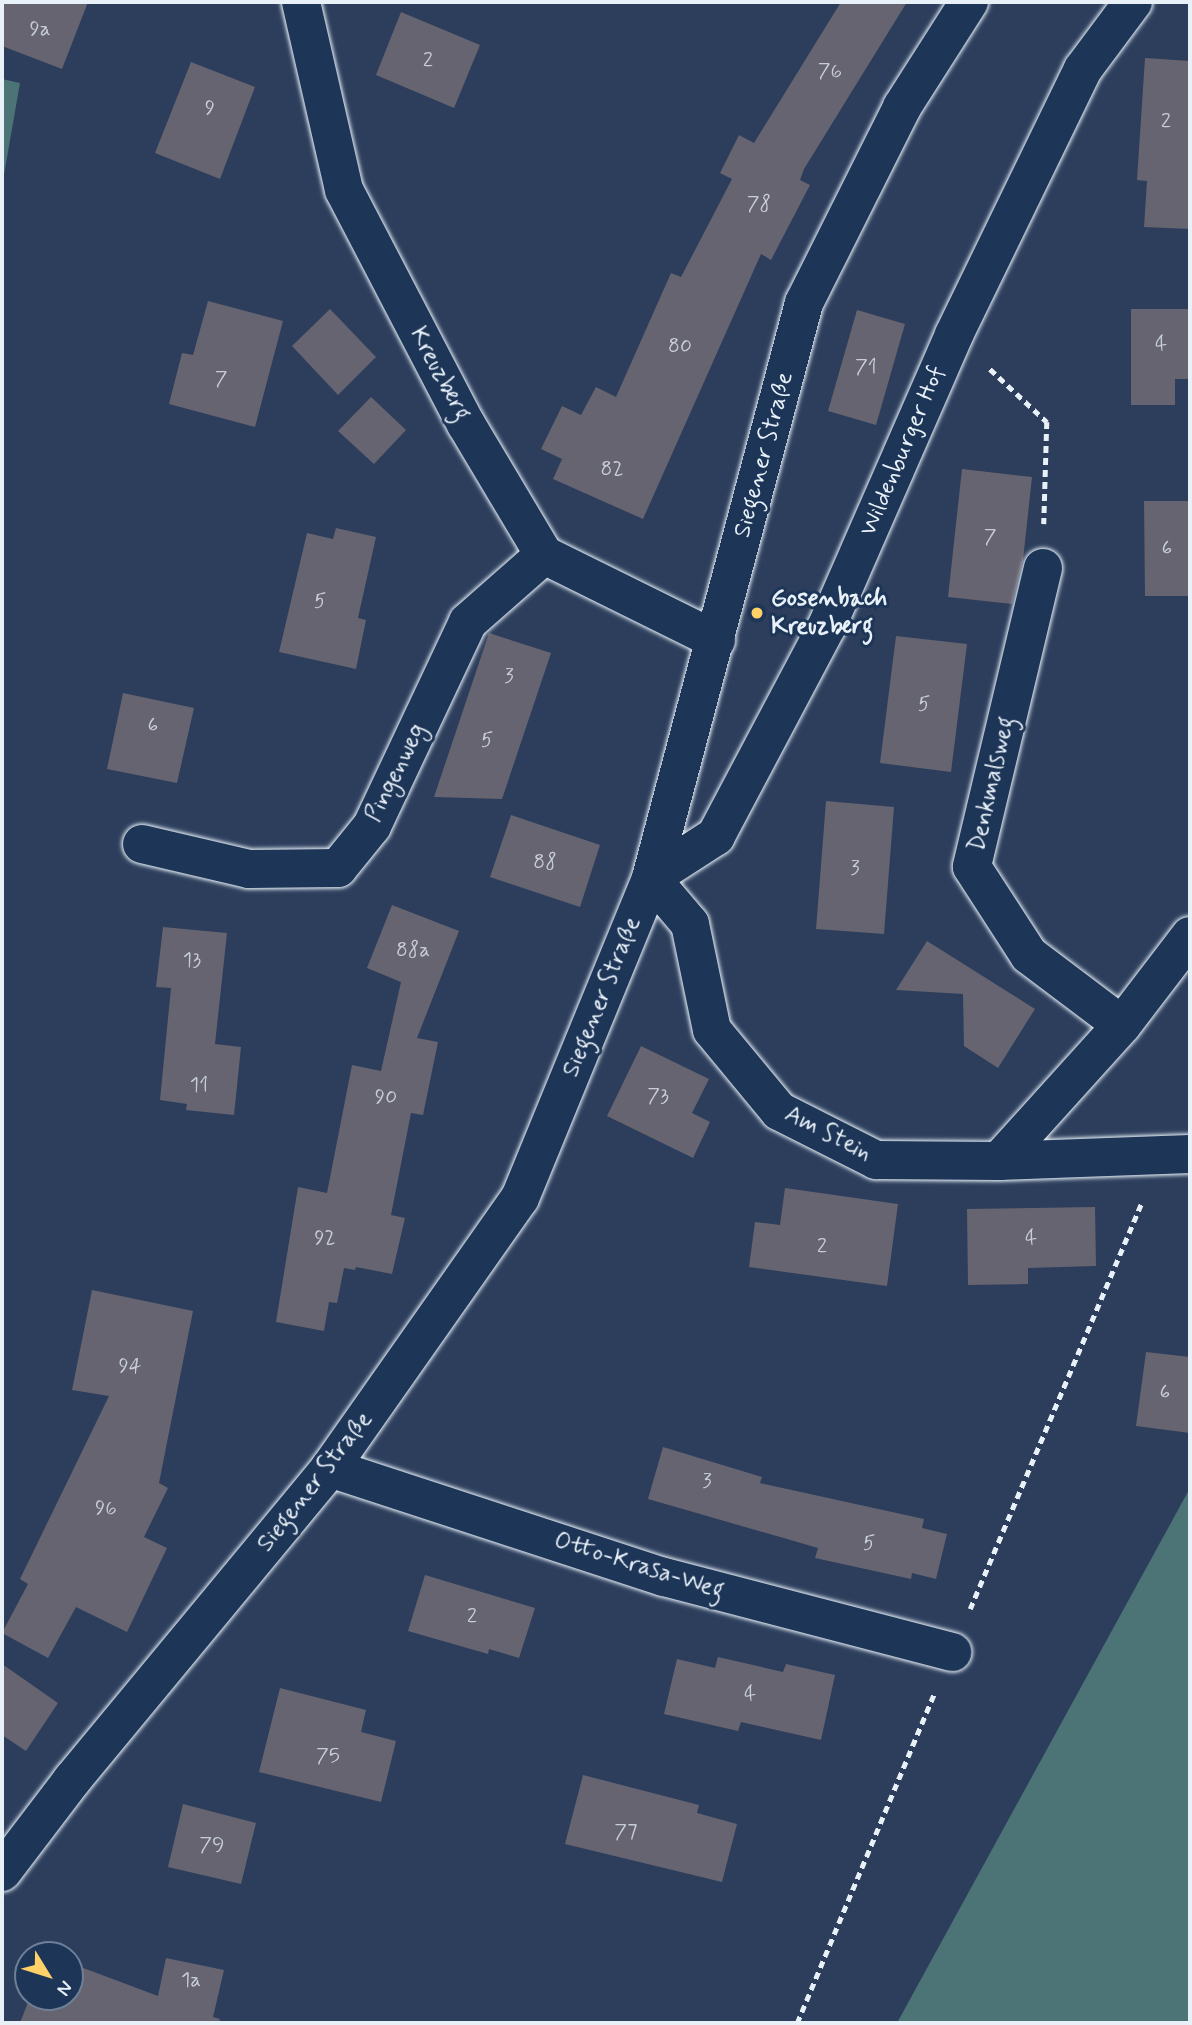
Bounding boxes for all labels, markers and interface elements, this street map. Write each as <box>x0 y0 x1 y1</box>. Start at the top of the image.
house number: 9a <box>29 16 51 42</box>
house number: 2 <box>423 47 433 73</box>
house number: 76 <box>818 58 842 84</box>
house number: 9 <box>205 95 215 121</box>
house number: 2 <box>1161 108 1171 134</box>
house number: 78 <box>747 191 771 217</box>
street label: Kreuzberg <box>403 322 477 426</box>
house number: 4 <box>1155 331 1167 357</box>
house number: 80 <box>668 333 692 359</box>
house number: 71 <box>855 354 877 380</box>
street label: Wildenburger Hof <box>854 361 952 541</box>
house number: 7 <box>215 366 227 392</box>
street label: Siegener Straße <box>728 369 800 541</box>
house number: 82 <box>601 456 623 482</box>
house number: 7 <box>984 524 996 550</box>
house number: 6 <box>1162 535 1172 561</box>
place label: Gosenbach Kreuzberg <box>771 585 887 641</box>
house number: 5 <box>314 588 326 614</box>
marker: Gosenbach Kreuzberg <box>749 605 765 621</box>
house number: 3 <box>504 663 514 689</box>
house number: 5 <box>918 691 930 717</box>
house number: 6 <box>148 712 158 738</box>
street label: Denkmalsweg <box>962 714 1022 854</box>
street label: Pingenweg <box>360 719 432 827</box>
house number: 5 <box>481 727 493 753</box>
house number: 88 <box>533 849 557 875</box>
house number: 3 <box>850 855 860 881</box>
street label: Siegener Straße <box>557 913 647 1081</box>
house number: 88a <box>396 937 430 963</box>
house number: 13 <box>183 947 201 973</box>
house number: 11 <box>190 1072 208 1098</box>
house number: 73 <box>647 1083 669 1109</box>
house number: 90 <box>375 1084 397 1110</box>
street label: Am Stein <box>780 1100 876 1168</box>
house number: 92 <box>314 1225 336 1251</box>
house number: 4 <box>1025 1225 1037 1251</box>
house number: 2 <box>817 1233 827 1259</box>
house number: 94 <box>118 1353 142 1379</box>
house number: 6 <box>1160 1379 1170 1405</box>
street label: Siegener Straße <box>251 1406 379 1558</box>
house number: 3 <box>702 1468 712 1494</box>
house number: 96 <box>95 1495 117 1521</box>
street label: Otto-Krasa-Weg <box>551 1526 727 1606</box>
house number: 5 <box>863 1530 875 1556</box>
house number: 2 <box>467 1603 477 1629</box>
house number: 4 <box>744 1681 756 1707</box>
house number: 75 <box>316 1743 340 1769</box>
house number: 77 <box>614 1819 638 1845</box>
house number: 79 <box>199 1832 225 1858</box>
north arrow <box>14 1941 84 2011</box>
house number: 1a <box>181 1967 201 1993</box>
text: N <box>51 1975 78 2001</box>

